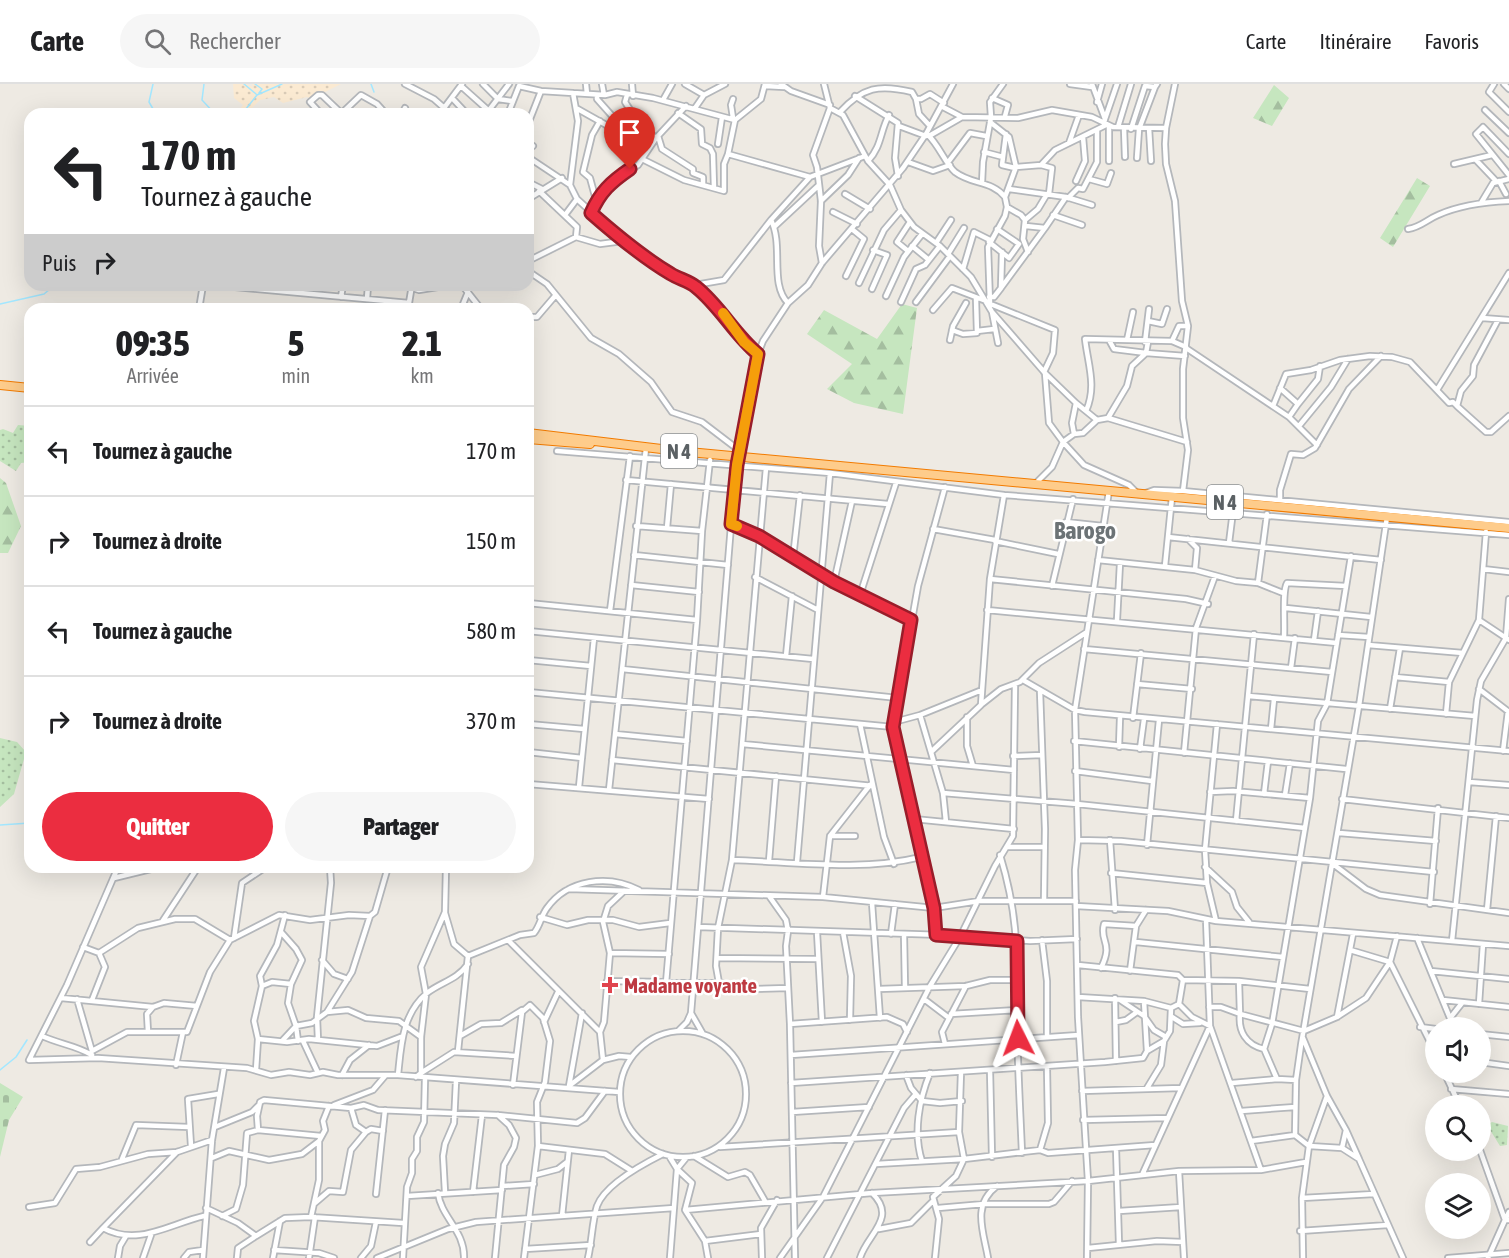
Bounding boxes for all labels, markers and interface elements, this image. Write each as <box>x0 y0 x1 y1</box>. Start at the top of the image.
search box <box>120 14 540 68</box>
text: Carte <box>30 25 84 57</box>
icon: search <box>141 25 174 58</box>
text: Rechercher <box>189 28 281 54</box>
text: Carte <box>1246 29 1286 53</box>
text: Itinéraire <box>1319 29 1391 53</box>
text: Favoris <box>1424 29 1479 53</box>
pin <box>604 107 655 169</box>
icon: arrive <box>613 116 646 149</box>
text: 170 m <box>141 131 236 179</box>
icon: left <box>42 132 120 210</box>
text: Tournez à gauche <box>141 181 312 212</box>
icon: right <box>88 246 121 279</box>
text: Puis <box>42 250 76 276</box>
text: 09:35 <box>116 322 190 364</box>
text: 5 <box>287 322 304 364</box>
text: 2.1 <box>402 322 442 364</box>
text: Arrivée <box>127 364 179 387</box>
text: min <box>282 364 310 387</box>
text: km <box>411 364 434 387</box>
road number: N 4 <box>661 434 697 468</box>
icon: left <box>42 435 75 468</box>
text: Tournez à gauche <box>93 438 232 464</box>
text: 170 m <box>466 438 516 464</box>
road number: N 4 <box>1207 485 1243 519</box>
district label: Barogo <box>1054 517 1116 544</box>
icon: right <box>42 525 75 558</box>
text: Tournez à droite <box>93 528 222 554</box>
text: 150 m <box>466 528 516 554</box>
icon: left <box>42 615 75 648</box>
text: Tournez à gauche <box>93 618 232 644</box>
text: 580 m <box>466 618 516 644</box>
icon: right <box>42 705 75 738</box>
text: Tournez à droite <box>93 708 222 734</box>
text: 370 m <box>466 708 516 734</box>
button: Quitter <box>42 792 273 861</box>
button: Partager <box>285 792 516 861</box>
place label: Madame voyante <box>624 973 757 997</box>
marker: Madame voyante <box>601 976 619 994</box>
position arrow <box>986 1006 1050 1070</box>
map controls <box>1425 1017 1491 1239</box>
button: sound <box>1425 1017 1491 1083</box>
button: search <box>1425 1095 1491 1161</box>
button: layers <box>1425 1173 1491 1239</box>

